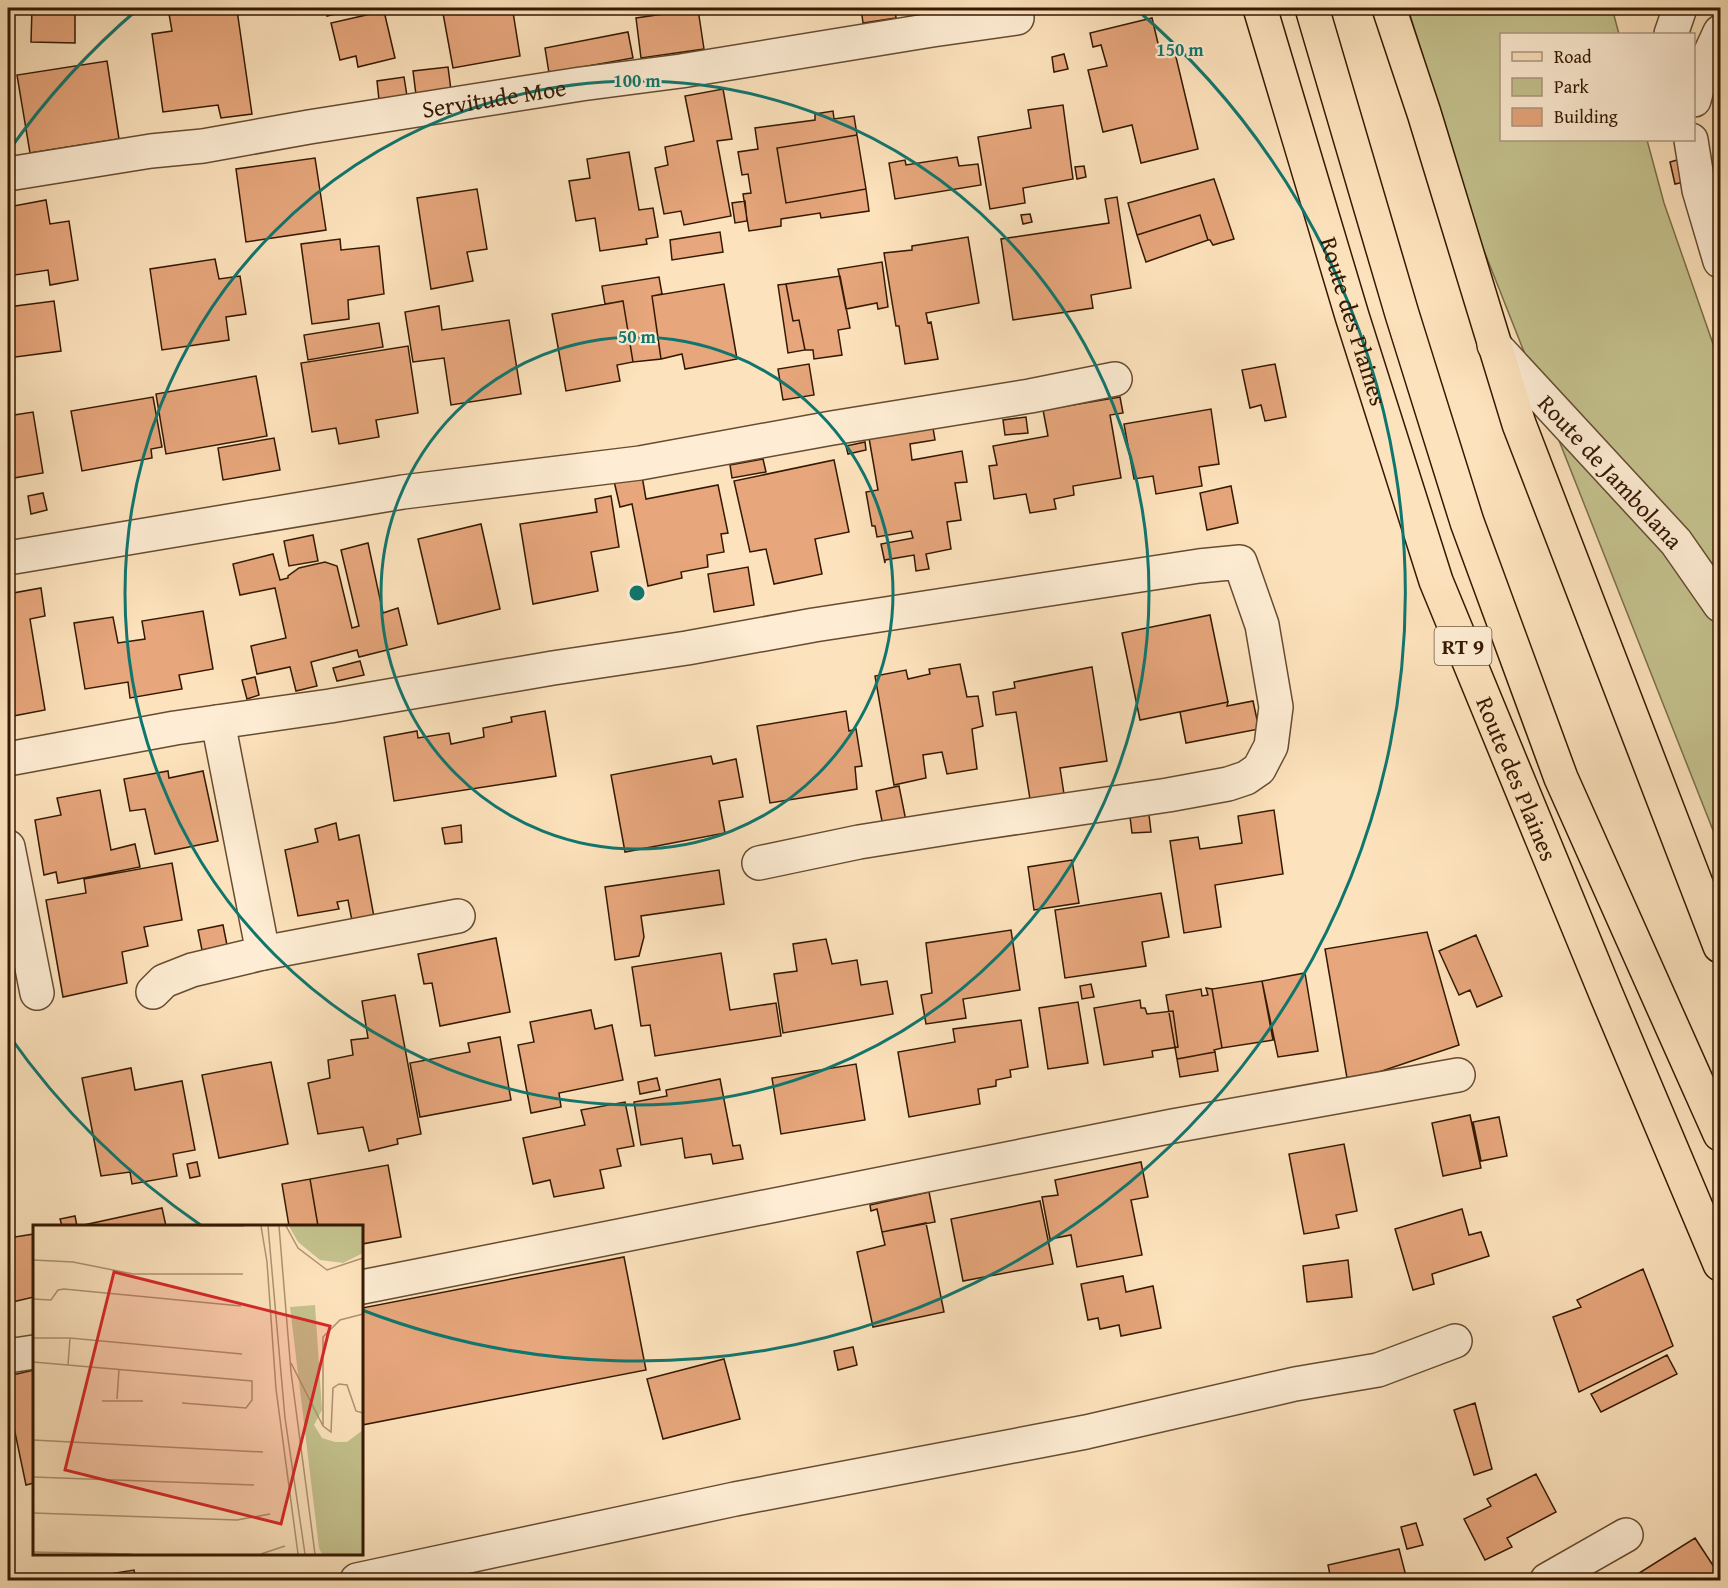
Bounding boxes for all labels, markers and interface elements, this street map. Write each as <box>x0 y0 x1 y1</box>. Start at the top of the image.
legend <box>1500 33 1695 141</box>
text: 150 m <box>1156 36 1204 63</box>
text: Road <box>1554 43 1592 70</box>
text: 100 m <box>613 67 661 94</box>
street label: Servitude Moe <box>419 69 569 126</box>
text: Park <box>1554 73 1590 100</box>
text: Building <box>1554 103 1618 130</box>
street label: Route des Plaines <box>1312 232 1397 410</box>
text: 50 m <box>618 323 657 350</box>
street label: Route de Jambolana <box>1530 386 1692 557</box>
centre of rings <box>627 583 647 603</box>
road number: RT 9 <box>1434 627 1492 665</box>
street label: Route des Plaines <box>1468 691 1567 866</box>
inset map <box>33 1225 363 1555</box>

